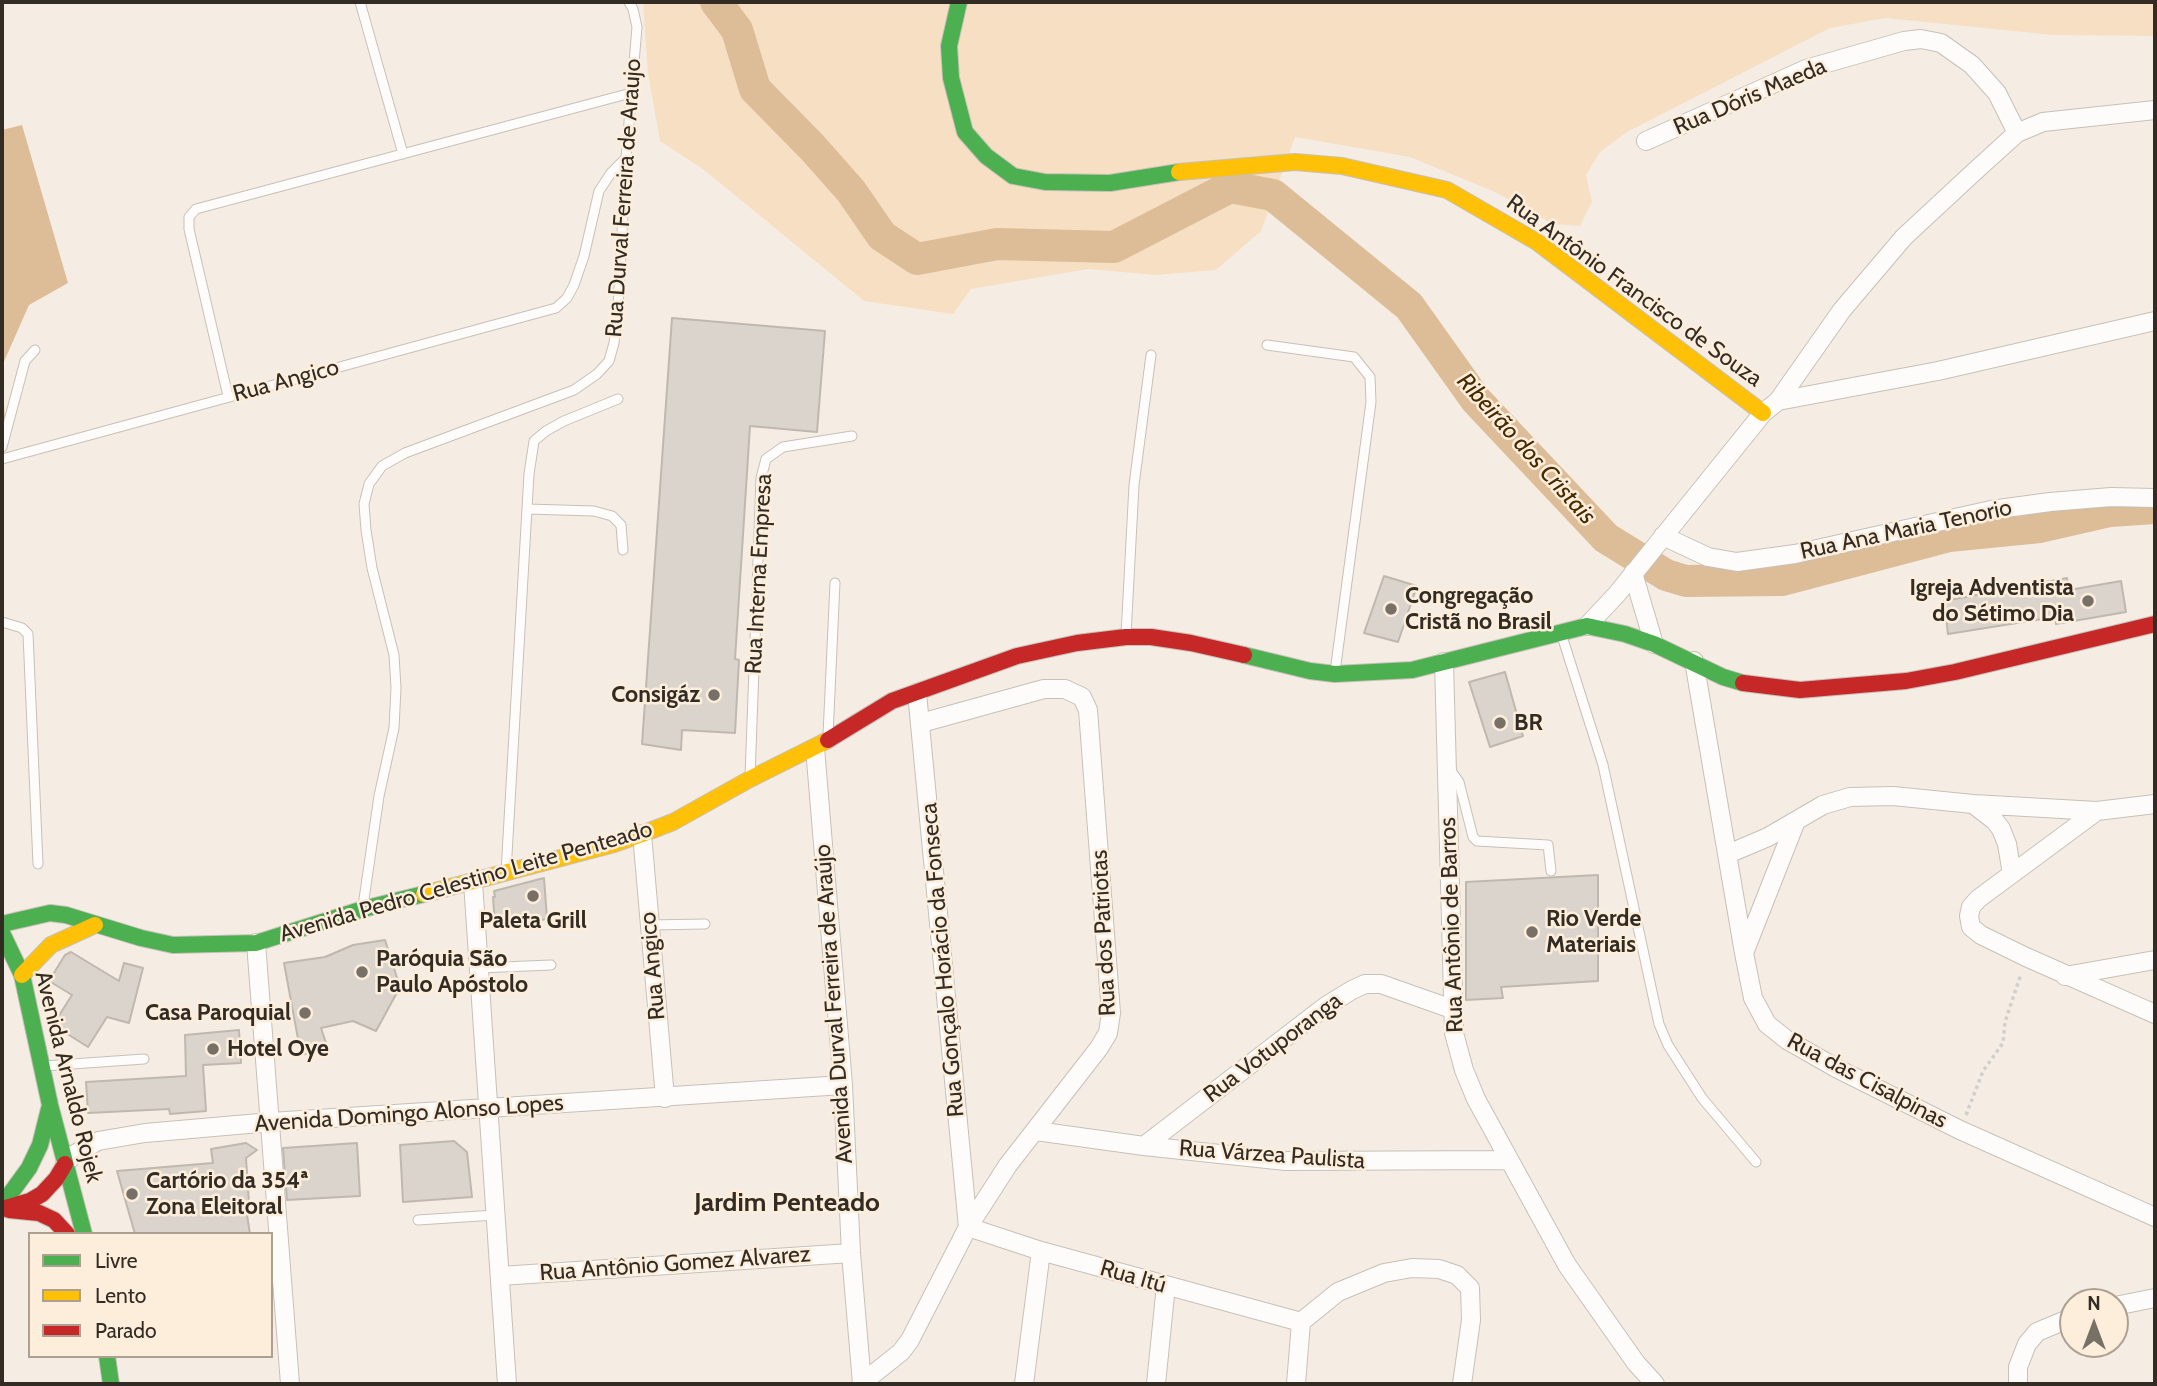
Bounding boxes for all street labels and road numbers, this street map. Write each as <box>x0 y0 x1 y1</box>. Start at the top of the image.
street label: Rua Dóris Maeda <box>1670 52 1830 142</box>
street label: Rua Durval Ferreira de Araujo <box>600 58 648 338</box>
street label: Rua Antônio Francisco de Souza <box>1501 189 1767 393</box>
street label: Rua Angico <box>230 354 342 408</box>
street label: Rua Interna Empresa <box>740 473 778 675</box>
street label: Rua Ana Maria Tenorio <box>1798 494 2014 566</box>
street label: Rua Gonçalo Horácio da Fonseca <box>916 802 970 1118</box>
street label: Avenida Pedro Celestino Leite Penteado <box>276 815 656 949</box>
street label: Rua Antônio de Barros <box>1434 817 1470 1033</box>
street label: Avenida Durval Ferreira de Araújo <box>809 843 859 1165</box>
street label: Rua dos Patriotas <box>1086 849 1122 1017</box>
street label: Rua Angico <box>635 911 671 1021</box>
street label: Avenida Arnaldo Rojek <box>28 968 108 1186</box>
street label: Rua Votuporanga <box>1199 987 1347 1109</box>
street label: Rua das Cisalpinas <box>1782 1027 1952 1135</box>
street label: Avenida Domingo Alonso Lopes <box>254 1089 564 1139</box>
street label: Rua Várzea Paulista <box>1178 1135 1366 1175</box>
street label: Rua Antônio Gomez Alvarez <box>539 1241 811 1287</box>
street label: Rua Itú <box>1097 1254 1169 1300</box>

